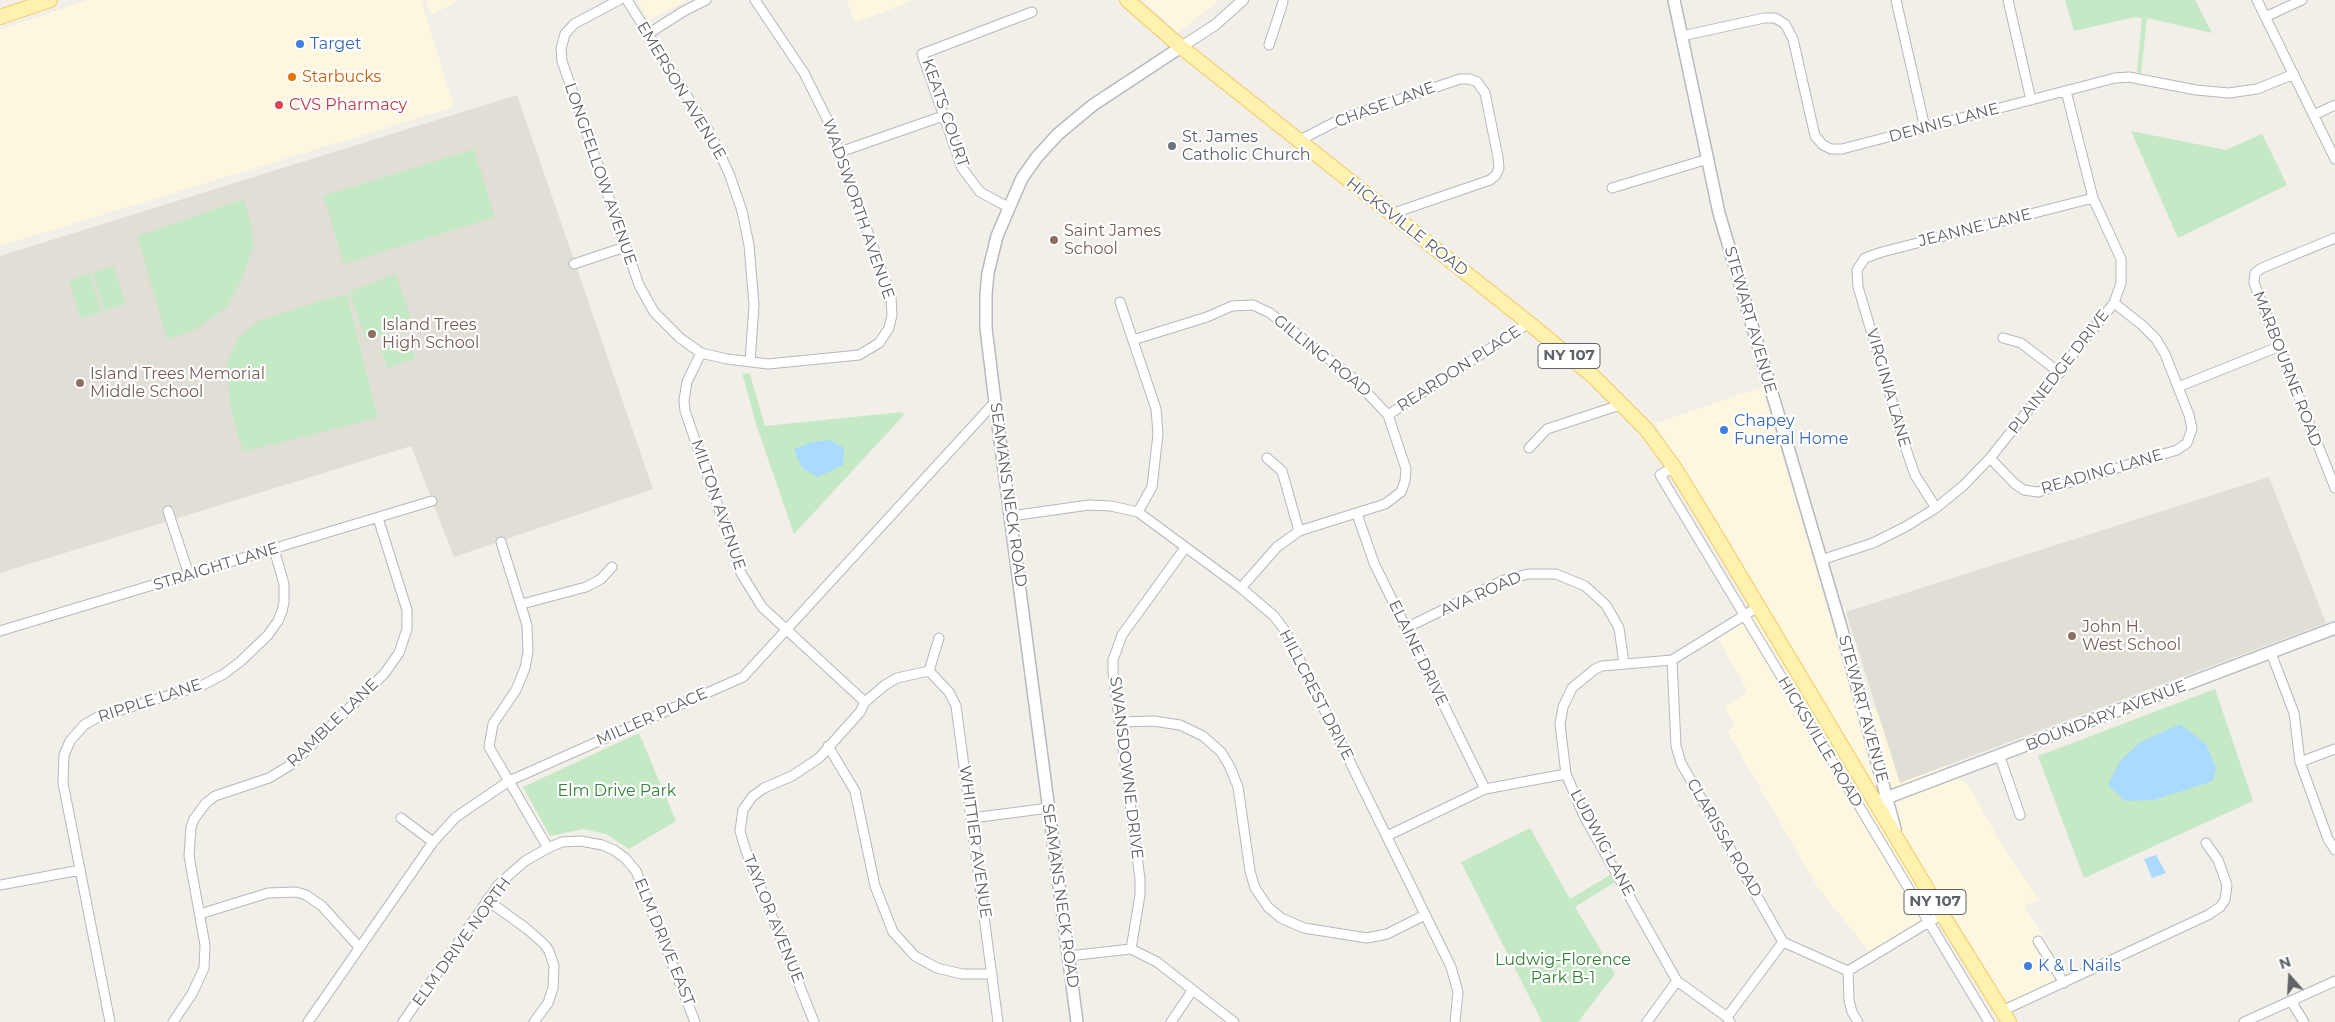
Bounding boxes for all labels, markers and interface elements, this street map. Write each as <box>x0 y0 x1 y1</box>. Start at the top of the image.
street label: EMERSON AVENUE <box>632 18 730 164</box>
place label: Target <box>310 34 361 54</box>
marker: Target <box>294 38 306 50</box>
street label: KEATS COURT <box>917 56 973 170</box>
place label: Starbucks <box>302 67 381 87</box>
marker: Starbucks <box>286 71 298 83</box>
street label: CHASE LANE <box>1332 78 1438 132</box>
street label: LONGFELLOW AVENUE <box>560 80 640 268</box>
place label: CVS Pharmacy <box>289 95 407 115</box>
marker: CVS Pharmacy <box>273 99 285 111</box>
street label: DENNIS LANE <box>1887 99 2001 147</box>
street label: WADSWORTH AVENUE <box>818 116 898 302</box>
place label: St. James Catholic Church <box>1182 127 1311 165</box>
marker: St. James Catholic Church <box>1166 140 1178 152</box>
street label: HICKSVILLE ROAD <box>1342 174 1472 280</box>
street label: JEANNE LANE <box>1917 205 2033 251</box>
place label: Saint James School <box>1064 221 1161 259</box>
marker: Saint James School <box>1048 234 1060 246</box>
street label: STEWART AVENUE <box>1720 244 1780 396</box>
street label: MARBOURNE ROAD <box>2248 288 2326 450</box>
street label: PLAINEDGE DRIVE <box>2005 306 2113 438</box>
street label: GILLING ROAD <box>1269 311 1375 401</box>
place label: Island Trees High School <box>382 315 479 353</box>
street label: REARDON PLACE <box>1394 322 1524 416</box>
street label: VIRGINIA LANE <box>1862 326 1914 450</box>
marker: Island Trees High School <box>366 328 378 340</box>
road number: NY 107 <box>1538 344 1600 368</box>
place label: Island Trees Memorial Middle School <box>90 364 265 402</box>
marker: Island Trees Memorial Middle School <box>74 377 86 389</box>
street label: SEAMANS NECK ROAD <box>986 402 1030 588</box>
place label: Chapey Funeral Home <box>1734 411 1848 449</box>
marker: Chapey Funeral Home <box>1718 424 1730 436</box>
street label: MILTON AVENUE <box>687 437 749 573</box>
street label: READING LANE <box>2039 445 2165 499</box>
street label: STRAIGHT LANE <box>151 539 281 595</box>
street label: AVA ROAD <box>1438 568 1524 620</box>
street label: ELAINE DRIVE <box>1384 597 1452 709</box>
place label: John H. West School <box>2082 617 2181 655</box>
street label: HILLCREST DRIVE <box>1275 626 1357 764</box>
marker: John H. West School <box>2066 630 2078 642</box>
street label: STEWART AVENUE <box>1834 633 1892 785</box>
street label: HICKSVILLE ROAD <box>1773 673 1867 811</box>
street label: RIPPLE LANE <box>96 675 204 727</box>
street label: RAMBLE LANE <box>283 675 383 771</box>
street label: SWANSDOWNE DRIVE <box>1105 675 1147 861</box>
street label: BOUNDARY AVENUE <box>2023 677 2189 755</box>
street label: MILLER PLACE <box>593 684 711 750</box>
street label: WHITTIER AVENUE <box>955 764 995 920</box>
street label: CLARISSA ROAD <box>1682 775 1766 901</box>
park label: Elm Drive Park <box>558 781 676 801</box>
street label: LUDWIG LANE <box>1566 786 1638 900</box>
street label: SEAMANS NECK ROAD <box>1038 803 1082 989</box>
street label: TAYLOR AVENUE <box>739 852 807 986</box>
street label: ELM DRIVE NORTH <box>409 874 515 1010</box>
street label: ELM DRIVE EAST <box>630 875 698 1009</box>
road number: NY 107 <box>1904 890 1966 914</box>
park label: Ludwig-Florence Park B-1 <box>1495 950 1631 988</box>
north arrow <box>2265 952 2315 1002</box>
text: N <box>2277 952 2293 973</box>
place label: K & L Nails <box>2038 956 2121 976</box>
marker: K & L Nails <box>2022 960 2034 972</box>

